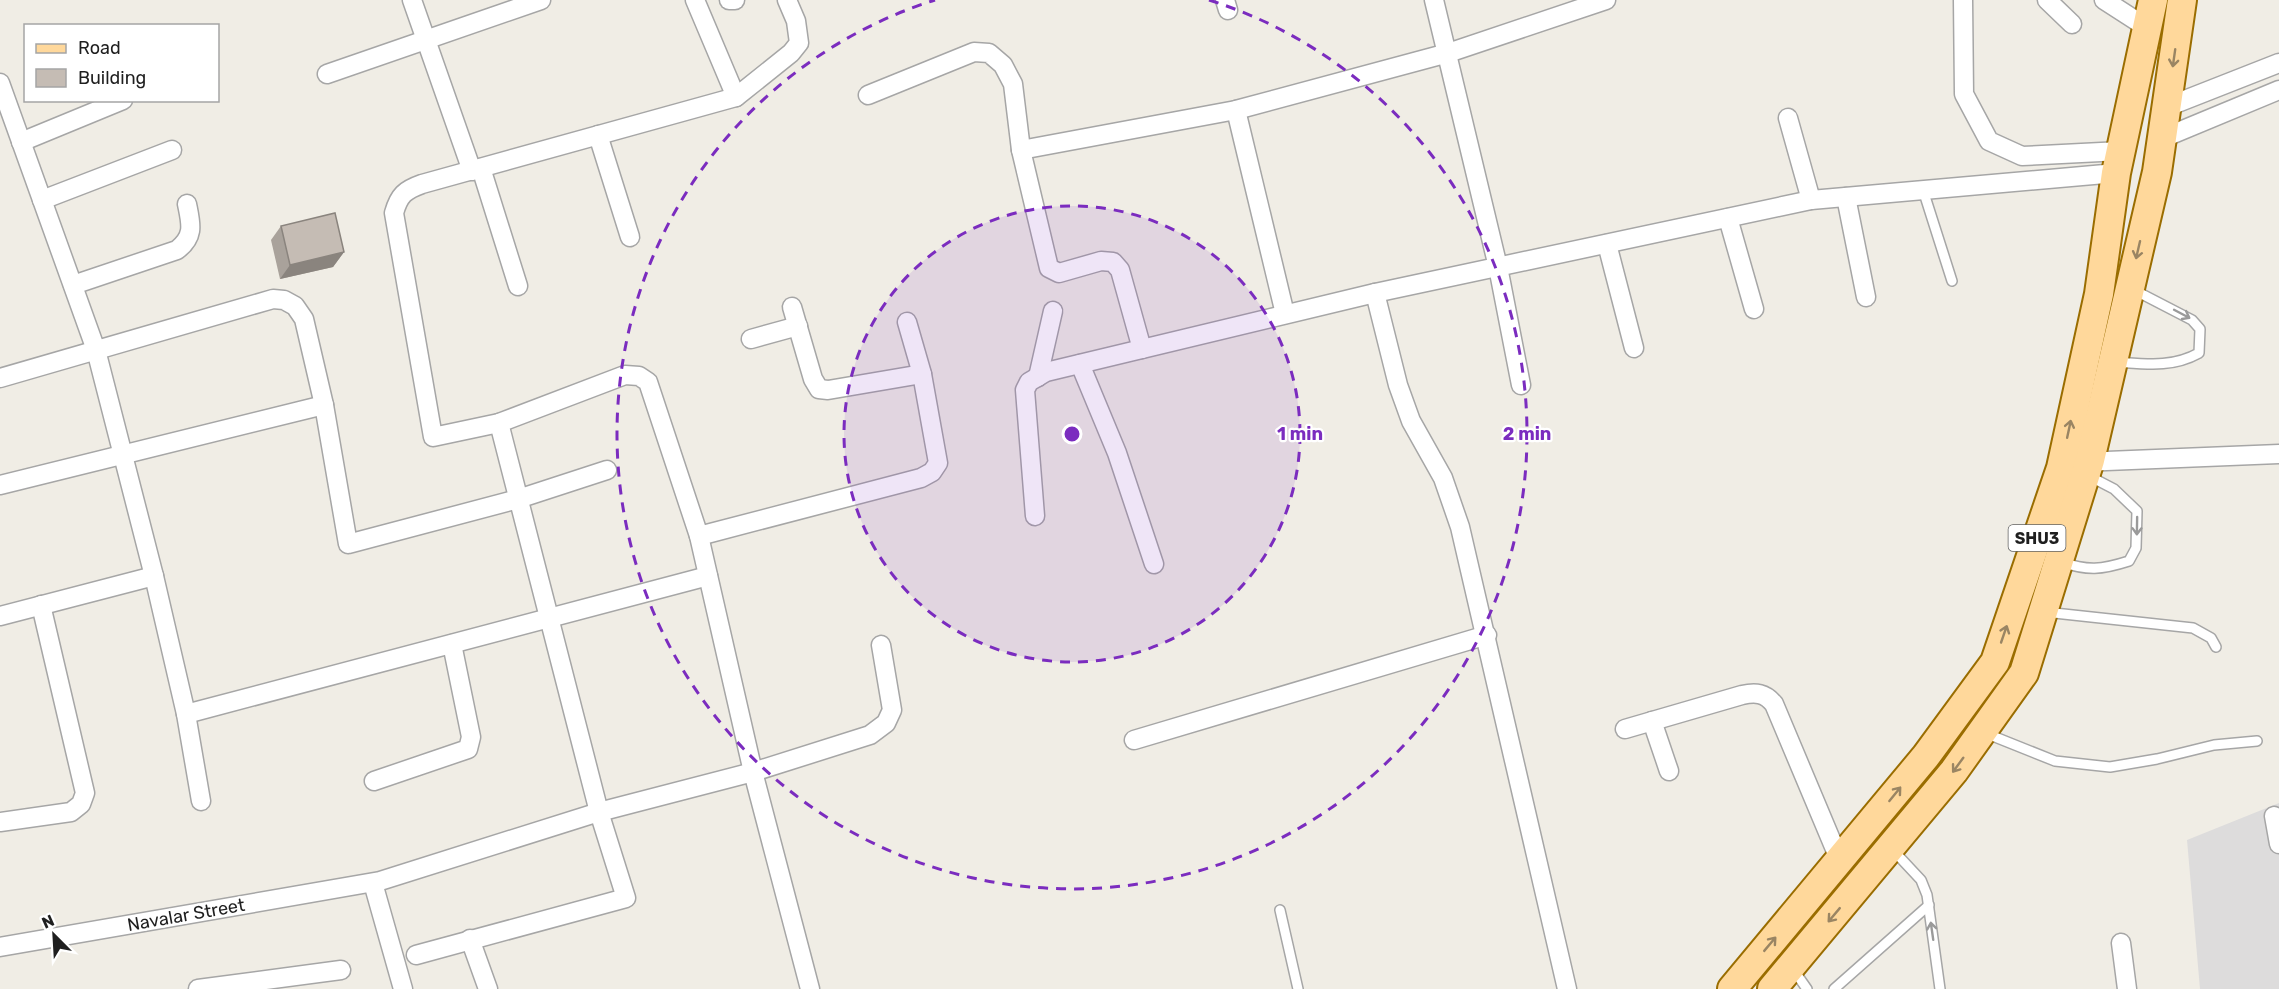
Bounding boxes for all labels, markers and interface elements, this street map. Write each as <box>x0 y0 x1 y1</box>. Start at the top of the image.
legend <box>24 24 219 102</box>
text: Road <box>78 37 121 59</box>
one-way arrow <box>2168 48 2179 67</box>
text: Building <box>78 67 146 89</box>
one-way arrow <box>2132 240 2144 259</box>
one-way arrow <box>2172 309 2190 320</box>
one-way arrow <box>2064 419 2075 439</box>
text: 1 min <box>1277 423 1323 445</box>
text: 2 min <box>1503 423 1551 445</box>
centre of rings <box>1062 424 1082 444</box>
one-way arrow <box>2131 516 2143 536</box>
road number: SHU3 <box>2008 525 2066 551</box>
one-way arrow <box>1999 625 2010 644</box>
one-way arrow <box>1952 757 1965 773</box>
one-way arrow <box>1888 786 1901 802</box>
street label: Navalar Street <box>125 894 247 936</box>
north arrow <box>24 905 84 965</box>
one-way arrow <box>1827 907 1840 923</box>
text: N <box>39 911 57 933</box>
one-way arrow <box>1926 922 1937 941</box>
one-way arrow <box>1763 937 1777 952</box>

